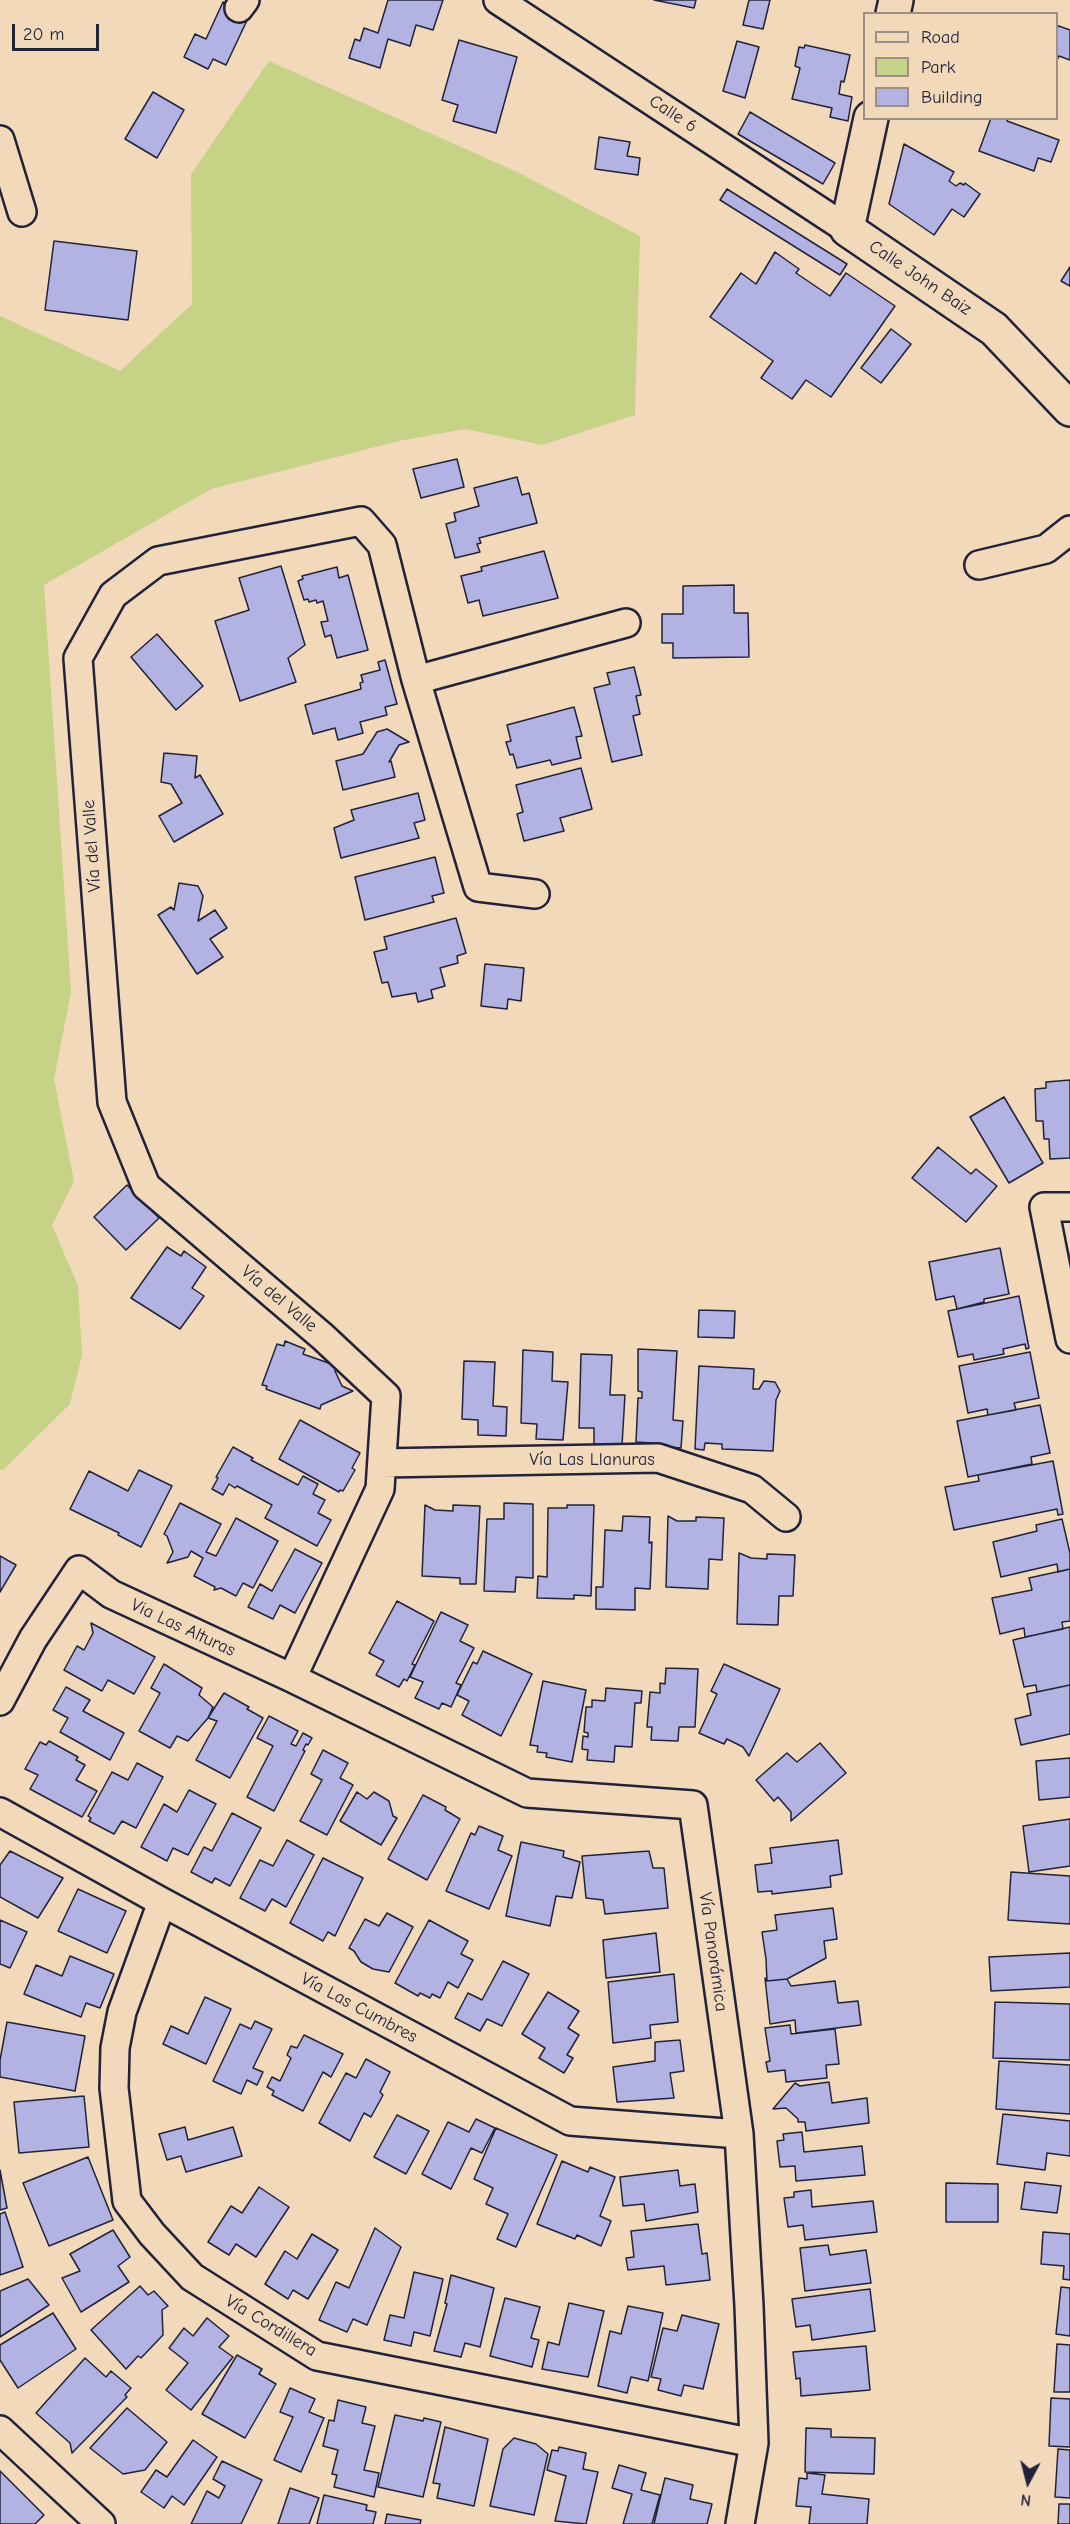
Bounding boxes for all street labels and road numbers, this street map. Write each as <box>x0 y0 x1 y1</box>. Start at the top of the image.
street label: Calle 6 <box>645 91 701 137</box>
street label: Calle John Baiz <box>865 236 975 320</box>
street label: Vía del Valle <box>78 799 106 893</box>
street label: Vía del Valle <box>237 1261 321 1337</box>
street label: Vía Las Llanuras <box>529 1449 655 1471</box>
street label: Via Las Alturas <box>127 1594 239 1662</box>
street label: Vía Panorámica <box>694 1891 732 2013</box>
street label: Vía Las Cumbres <box>297 1968 421 2048</box>
street label: Vía Cordillera <box>221 2290 321 2362</box>

